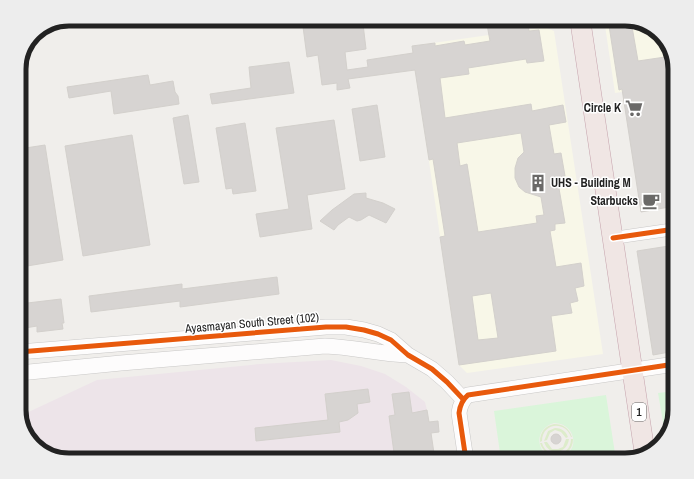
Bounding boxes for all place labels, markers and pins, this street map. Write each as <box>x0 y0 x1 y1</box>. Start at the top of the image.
supermarket icon: Circle K <box>624 98 644 118</box>
place label: Circle K <box>584 100 622 116</box>
building icon: UHS - Building M <box>528 173 548 193</box>
place label: UHS - Building M <box>551 175 631 191</box>
cafe icon: Starbucks <box>641 191 661 211</box>
place label: Starbucks <box>590 193 639 209</box>

